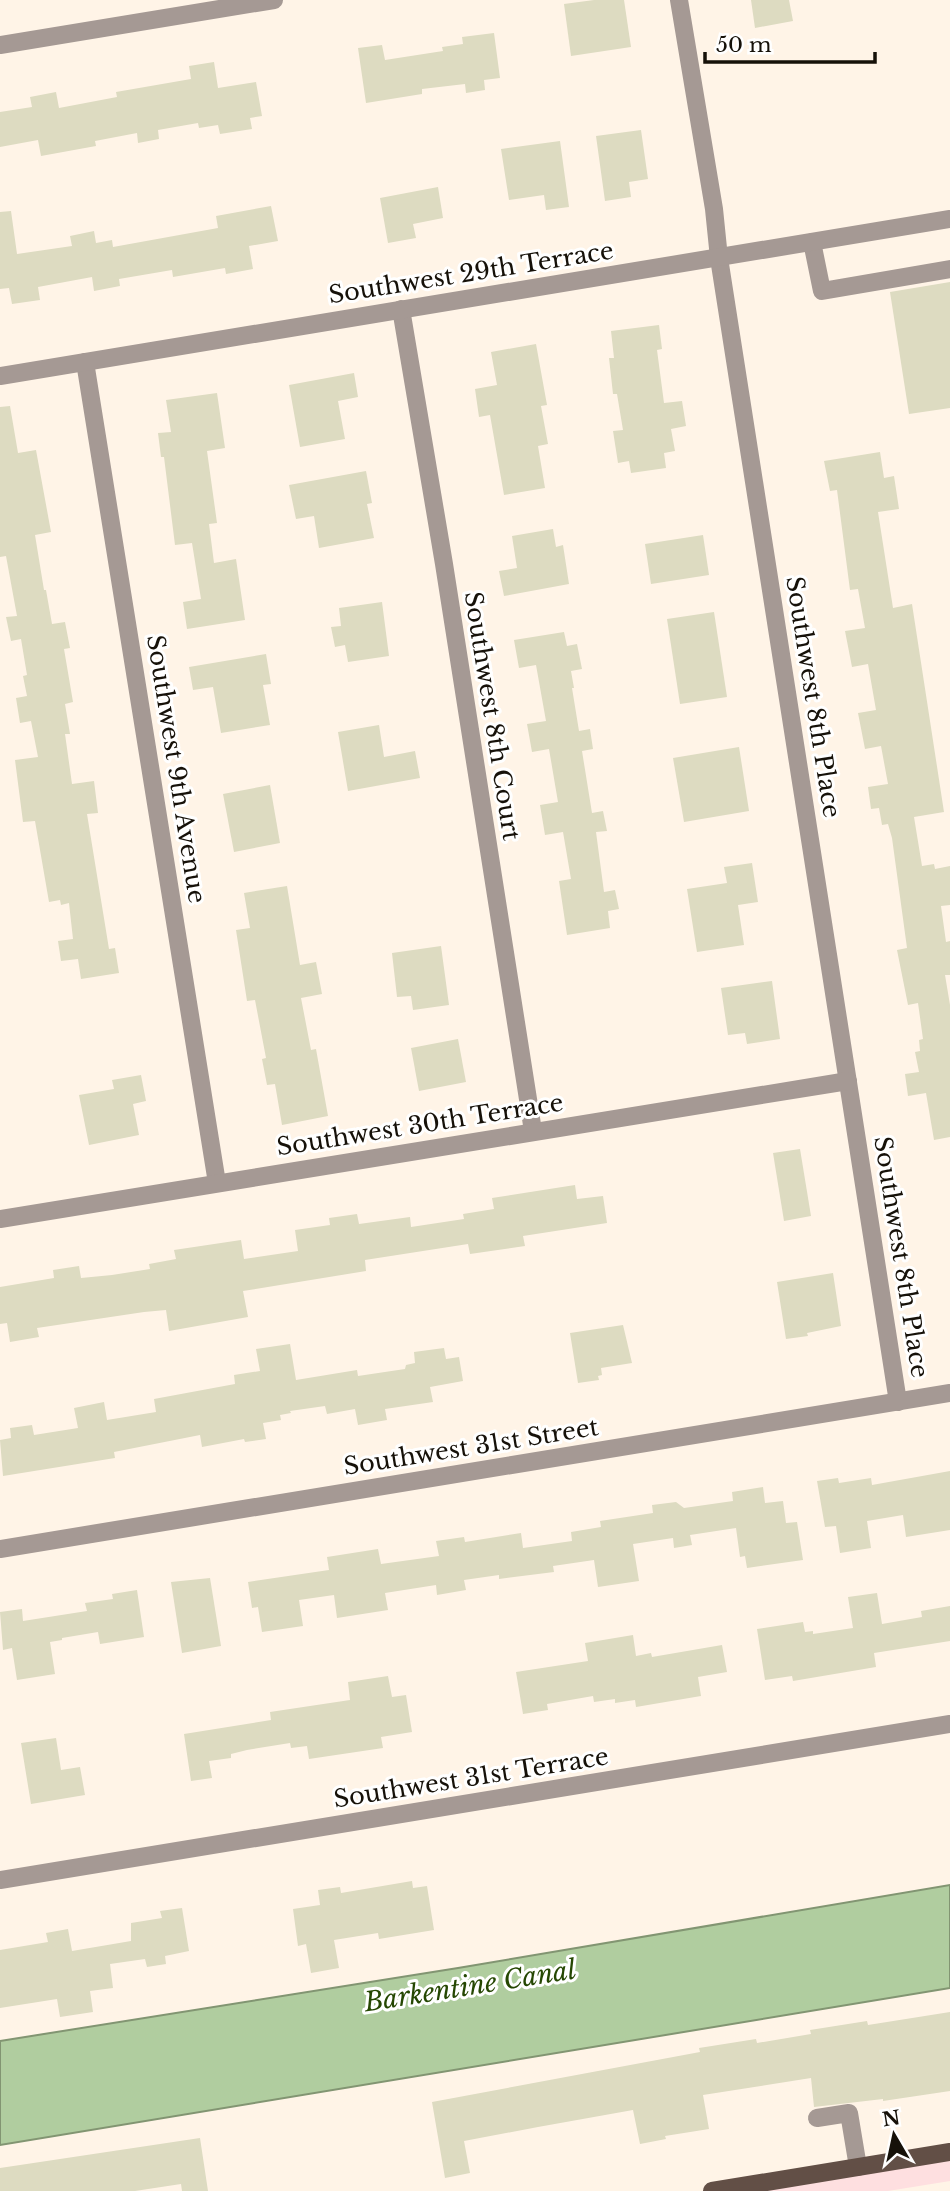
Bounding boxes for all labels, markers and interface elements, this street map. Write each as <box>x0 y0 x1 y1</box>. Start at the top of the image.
scale bar <box>705 21 875 65</box>
text: 50 m <box>716 32 772 58</box>
street label: Southwest 29th Terrace <box>326 236 616 309</box>
street label: Southwest 8th Place <box>780 574 847 820</box>
street label: Southwest 8th Court <box>458 589 526 842</box>
street label: Southwest 9th Avenue <box>141 633 212 905</box>
street label: Southwest 30th Terrace <box>274 1088 565 1162</box>
street label: Southwest 8th Place <box>868 1134 935 1380</box>
street label: Southwest 31st Street <box>341 1412 600 1481</box>
street label: Southwest 31st Terrace <box>331 1741 610 1814</box>
water label: Barkentine Canal <box>361 1953 579 2019</box>
north arrow <box>859 2100 929 2170</box>
text: N <box>881 2106 902 2131</box>

